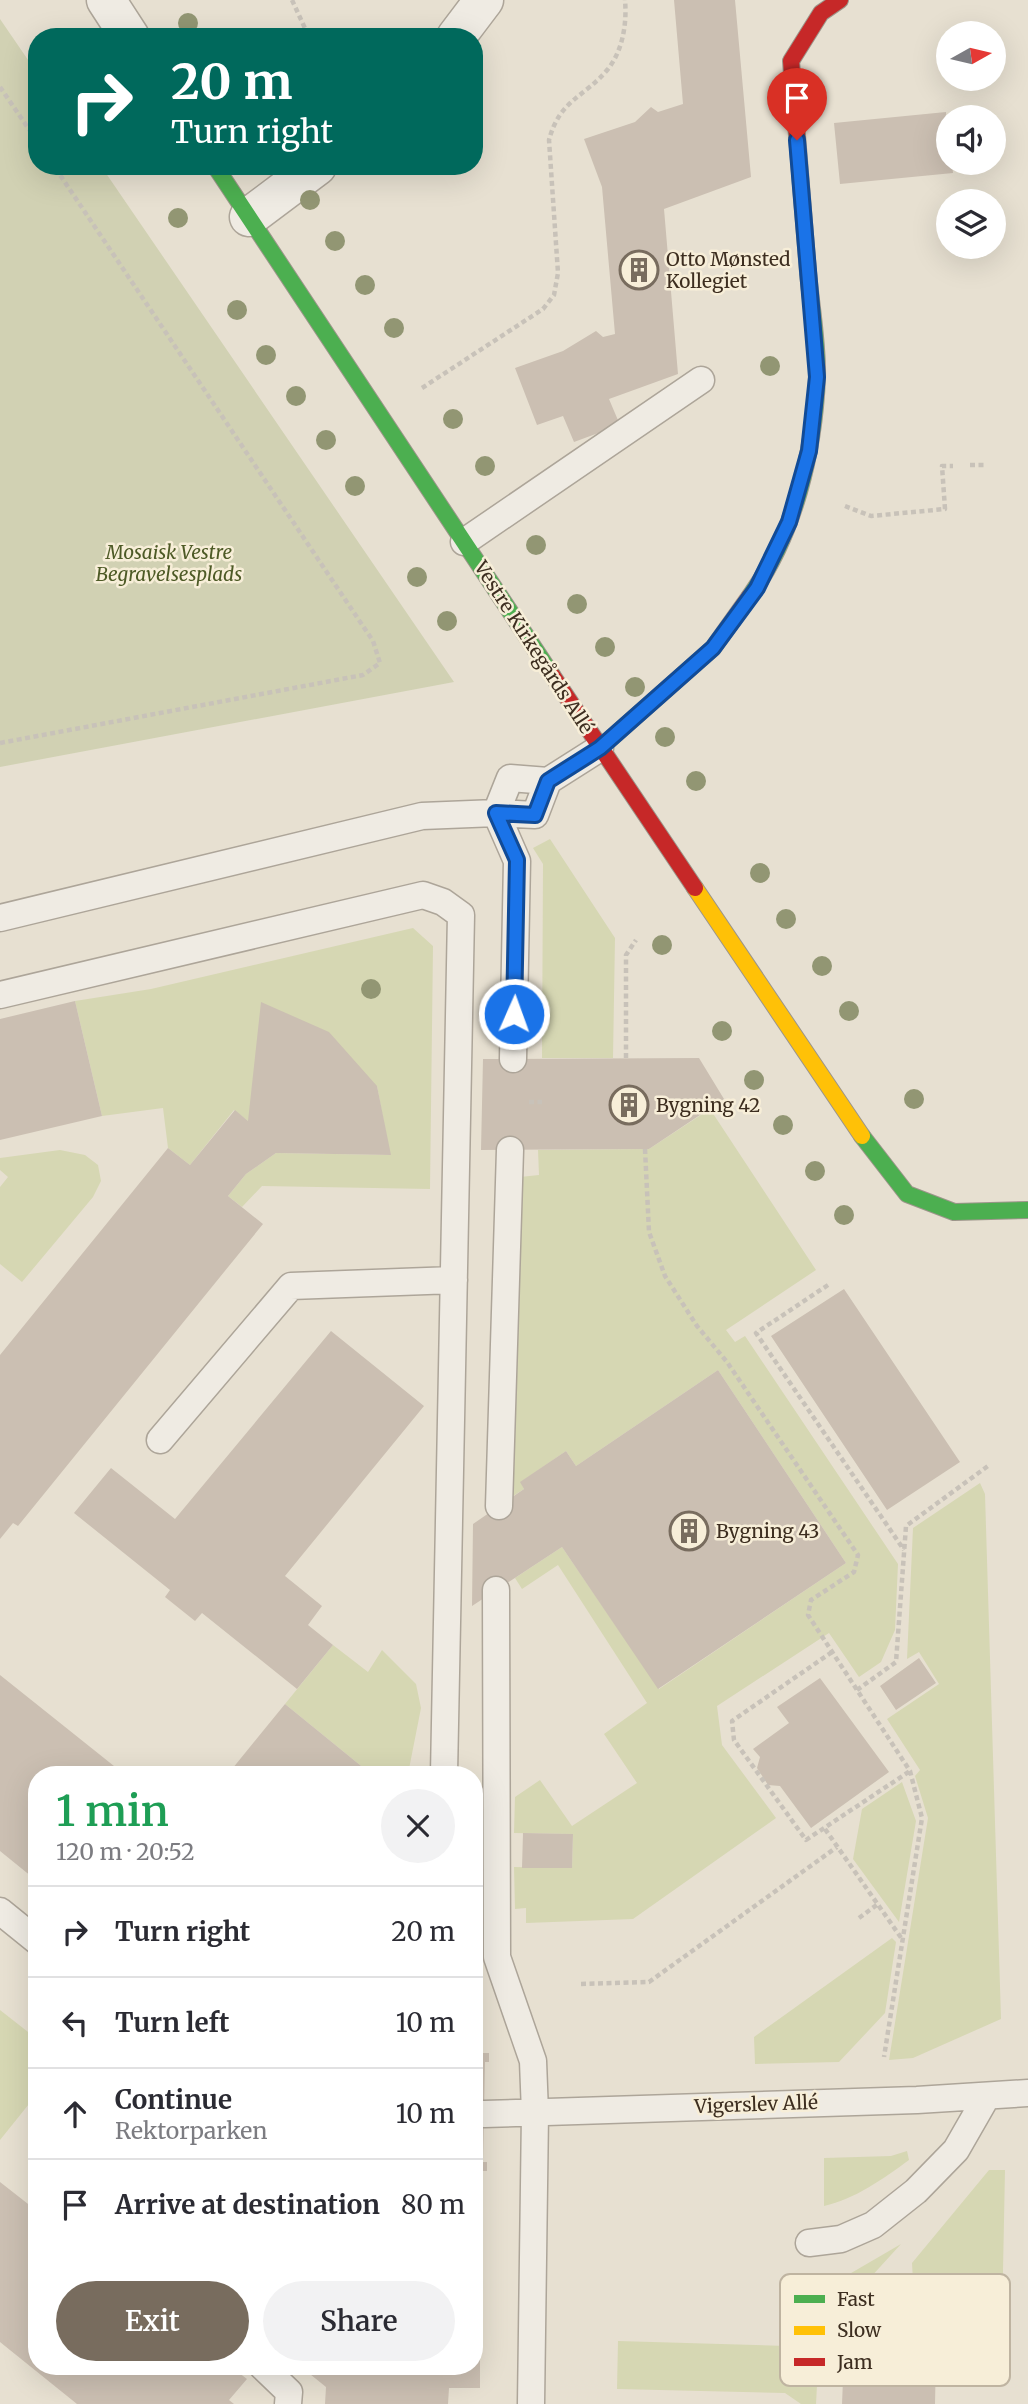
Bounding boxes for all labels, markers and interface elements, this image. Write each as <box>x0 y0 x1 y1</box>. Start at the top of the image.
north arrow <box>936 21 1006 91</box>
map controls <box>936 21 1006 259</box>
text: 20 m <box>171 51 292 112</box>
icon: right <box>56 56 147 147</box>
pin <box>767 68 827 140</box>
icon: arrive <box>778 79 816 117</box>
button: sound <box>936 105 1006 175</box>
text: Turn right <box>171 112 333 152</box>
button: layers <box>936 189 1006 259</box>
place label: Otto Mønsted Kollegiet <box>666 247 791 293</box>
building icon: Otto Mønsted Kollegiet <box>618 249 660 291</box>
park label: Mosaisk Vestre Begravelsesplads <box>96 540 242 586</box>
street label: Vestre Kirkegårds Allé <box>469 555 599 738</box>
position arrow <box>477 977 551 1051</box>
building icon: Bygning 42 <box>608 1084 650 1126</box>
place label: Bygning 42 <box>656 1093 760 1117</box>
building icon: Bygning 43 <box>668 1510 710 1552</box>
place label: Bygning 43 <box>716 1519 819 1543</box>
text: 1 min <box>56 1785 169 1837</box>
button: close <box>381 1789 455 1863</box>
text: 120 m · 20:52 <box>56 1837 195 1866</box>
icon: right <box>56 1913 94 1951</box>
text: Turn right <box>115 1915 250 1948</box>
text: 20 m <box>391 1915 455 1948</box>
icon: left <box>56 2004 94 2042</box>
text: Turn left <box>115 2006 229 2039</box>
text: 10 m <box>396 2006 455 2039</box>
text: Continue <box>115 2083 232 2116</box>
street label: Vigerslev Allé <box>693 2090 818 2118</box>
icon: ahead <box>56 2095 94 2133</box>
text: 10 m <box>396 2097 455 2130</box>
text: Rektorparken <box>115 2116 267 2145</box>
icon: arrive <box>56 2186 94 2224</box>
text: Arrive at destination <box>115 2188 380 2221</box>
text: 80 m <box>401 2188 465 2221</box>
legend <box>780 2274 1010 2386</box>
button: Exit <box>56 2281 249 2361</box>
button: Share <box>263 2281 455 2361</box>
text: Fast <box>837 2287 875 2311</box>
text: Slow <box>837 2318 882 2342</box>
text: Jam <box>836 2350 873 2374</box>

